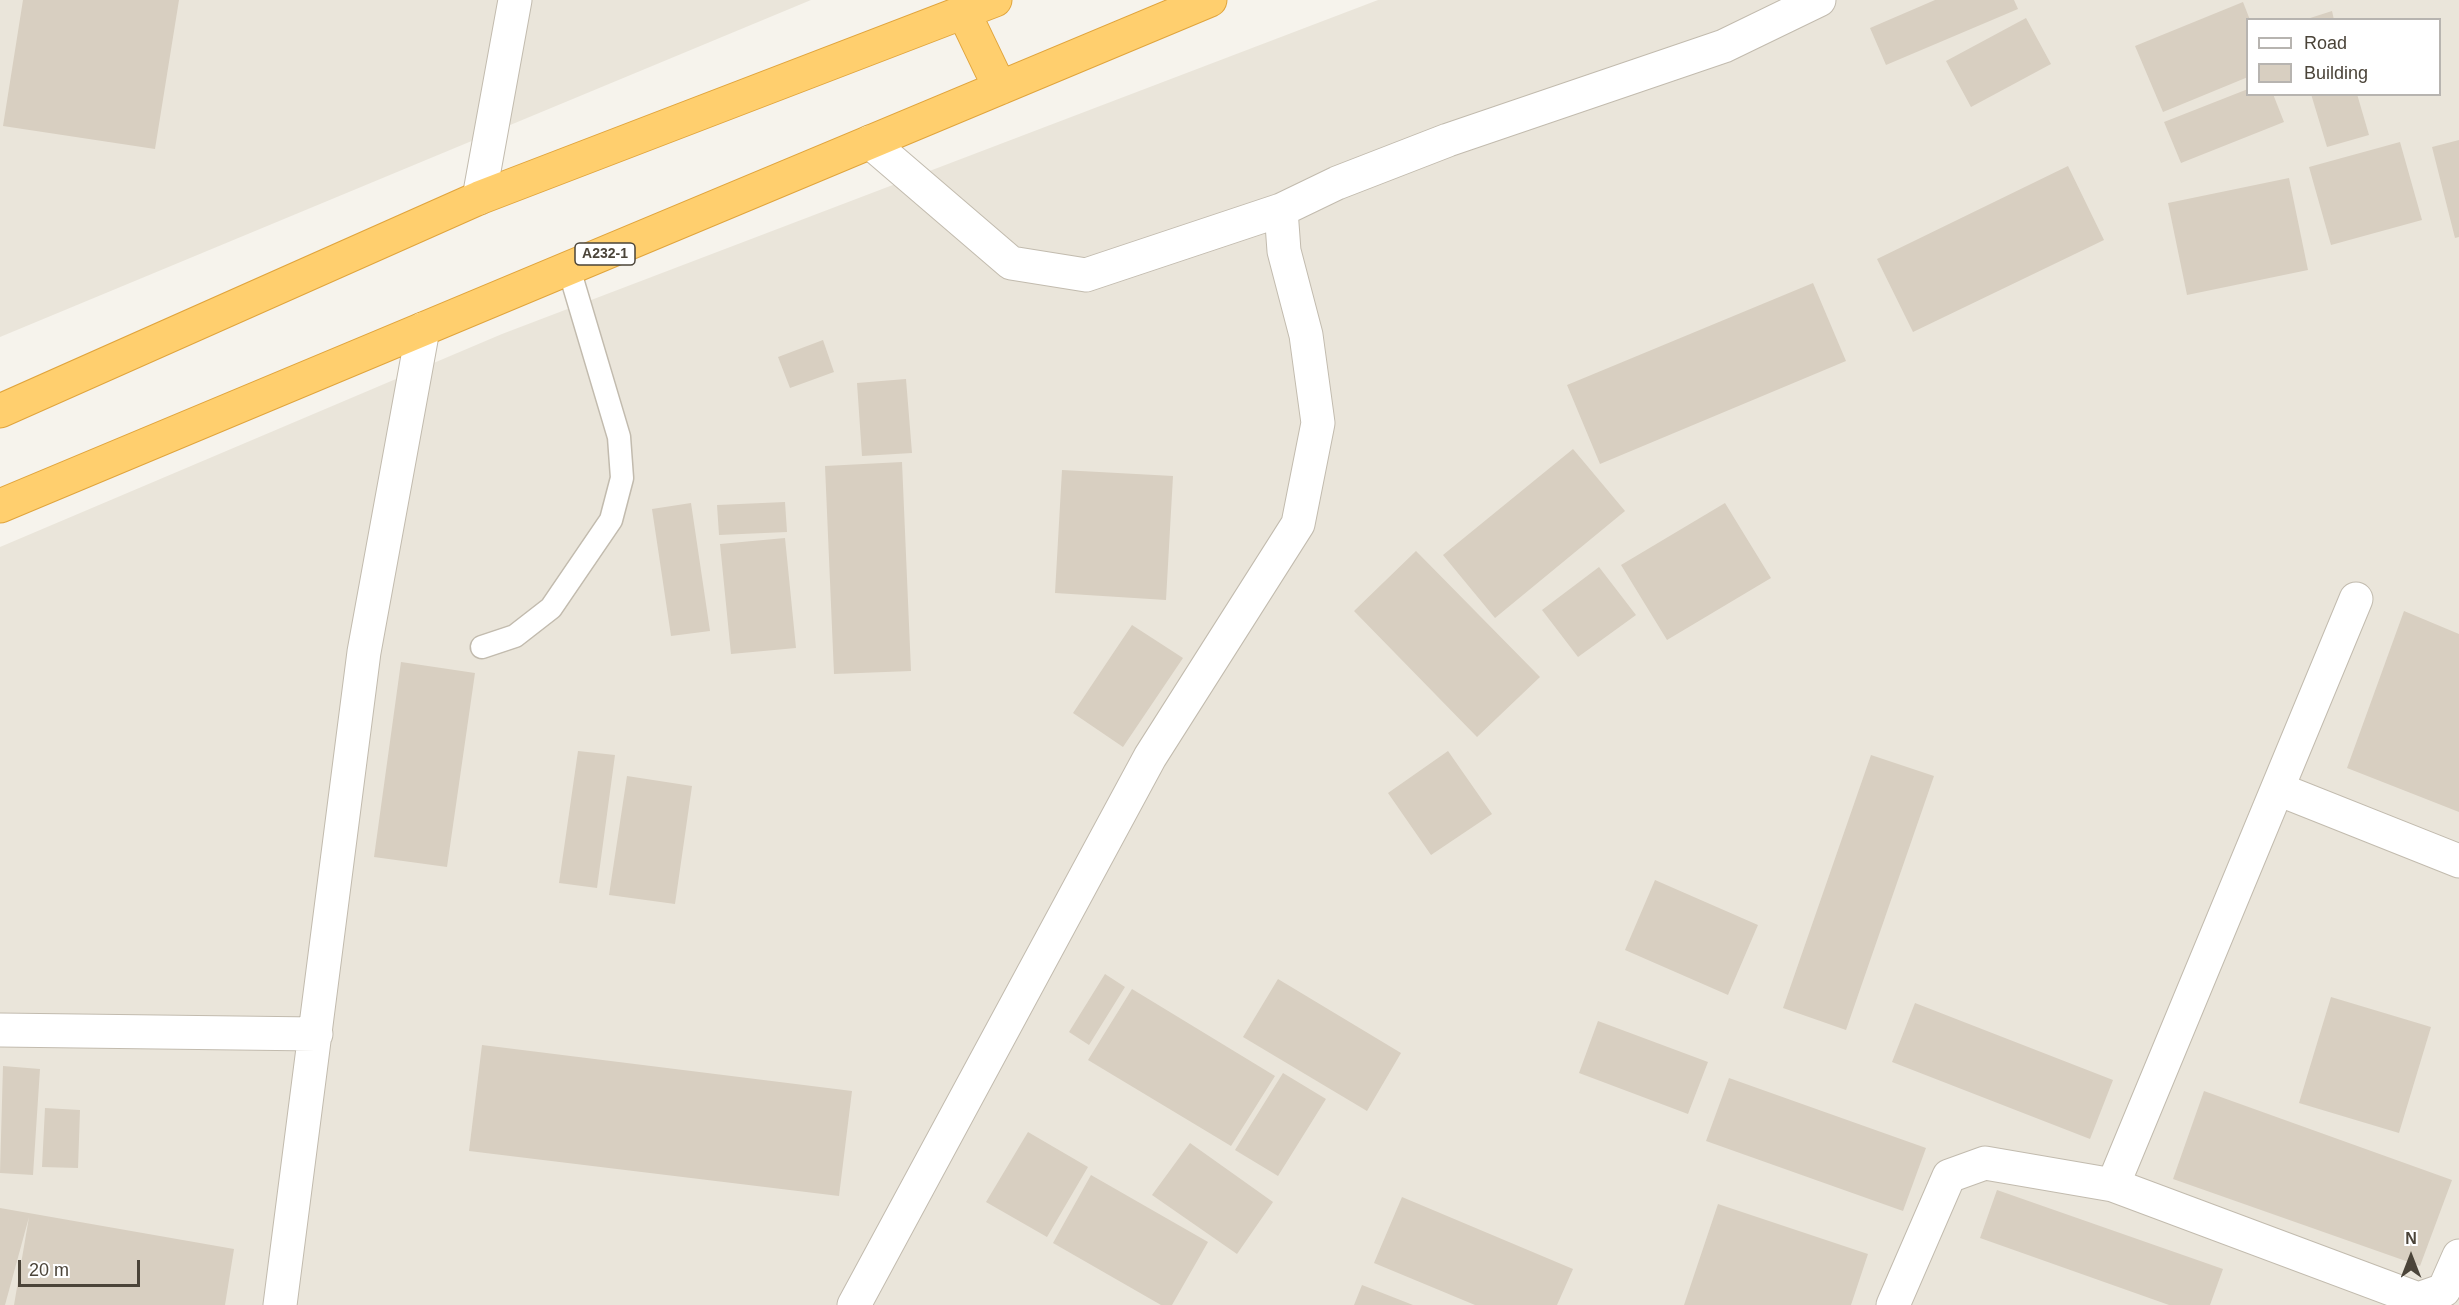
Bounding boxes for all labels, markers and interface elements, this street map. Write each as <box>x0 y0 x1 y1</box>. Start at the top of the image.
legend <box>2246 18 2441 96</box>
text: Road <box>2304 33 2347 53</box>
text: Building <box>2304 63 2368 83</box>
road number: A232-1 <box>575 243 635 265</box>
north arrow <box>2381 1227 2441 1287</box>
text: N <box>2405 1230 2417 1247</box>
scale bar <box>21 1248 142 1286</box>
text: 20 m <box>29 1260 69 1280</box>

